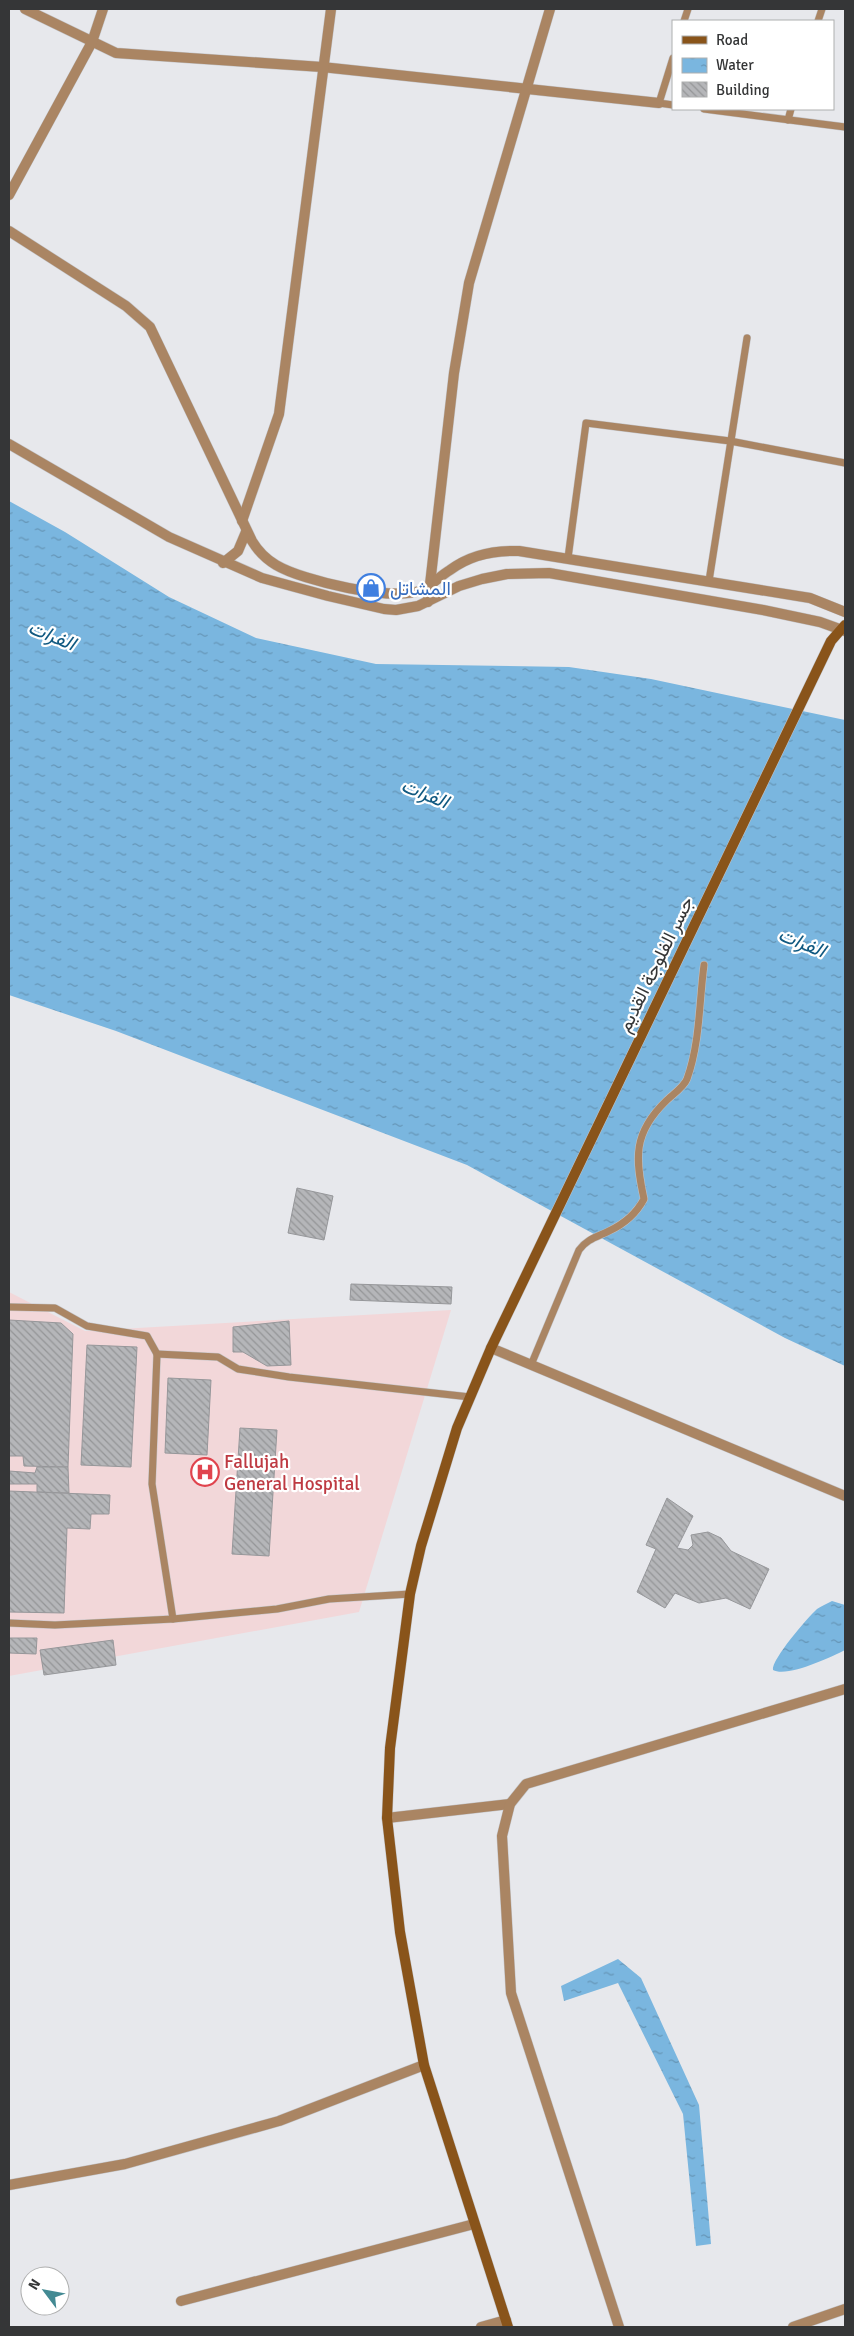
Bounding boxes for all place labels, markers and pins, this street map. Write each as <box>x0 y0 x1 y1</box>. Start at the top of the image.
shop icon: المشاتل <box>356 573 386 603</box>
place label: المشاتل <box>390 577 451 601</box>
place label: Fallujah General Hospital <box>224 1450 360 1496</box>
hospital icon: Fallujah General Hospital <box>190 1457 220 1487</box>

